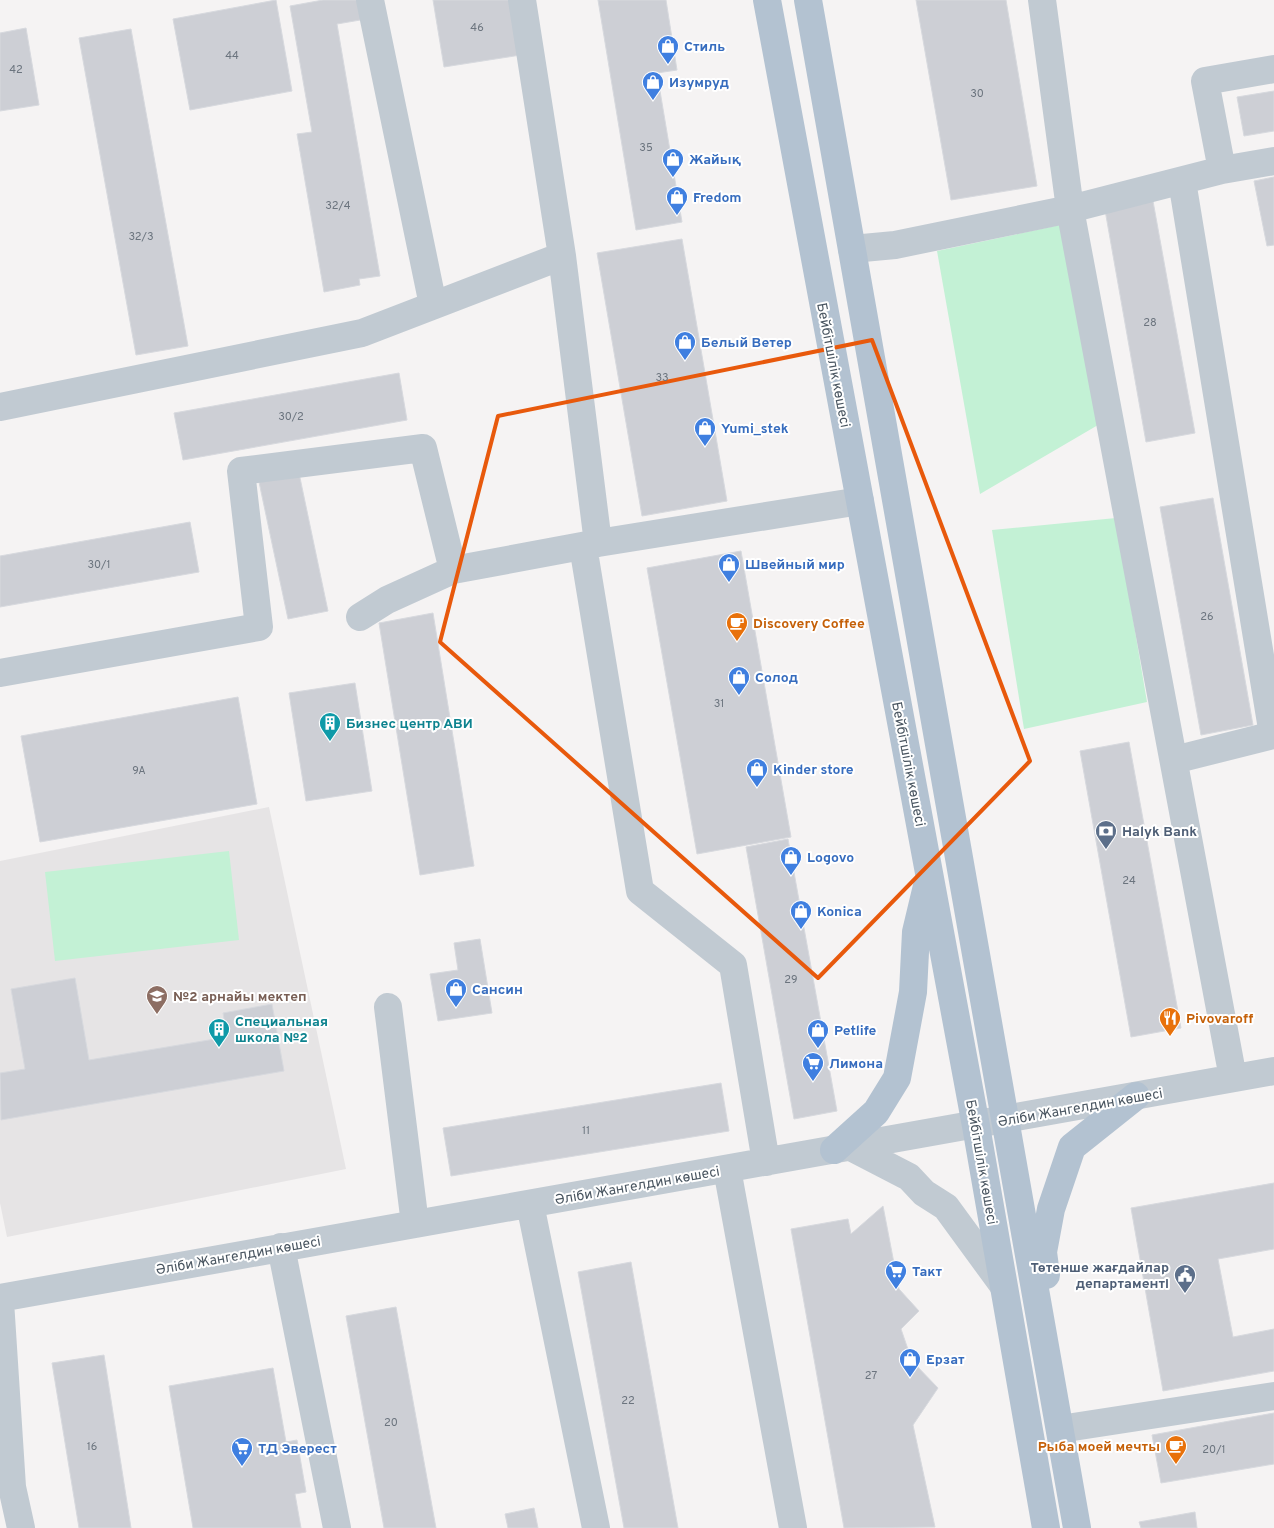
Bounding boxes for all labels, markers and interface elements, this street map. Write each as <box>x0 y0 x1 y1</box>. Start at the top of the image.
house number: 46 <box>470 21 484 35</box>
shop icon: Стиль <box>656 34 680 65</box>
place label: Стиль <box>684 39 725 56</box>
house number: 44 <box>225 49 239 63</box>
house number: 42 <box>9 63 23 77</box>
shop icon: Изумруд <box>641 70 665 101</box>
place label: Изумруд <box>669 75 729 92</box>
house number: 30 <box>970 87 984 101</box>
house number: 35 <box>639 141 653 155</box>
shop icon: Жайық <box>661 147 685 178</box>
place label: Жайық <box>689 152 741 169</box>
shop icon: Fredom <box>665 185 689 216</box>
place label: Fredom <box>693 190 742 207</box>
house number: 32/4 <box>325 199 351 213</box>
house number: 32/3 <box>128 230 154 244</box>
street label: Бейбітшілік көшесі <box>812 301 853 429</box>
house number: 28 <box>1143 316 1157 330</box>
shop icon: Белый Ветер <box>673 330 697 361</box>
place label: Белый Ветер <box>701 335 792 352</box>
house number: 33 <box>655 371 669 385</box>
house number: 30/2 <box>278 410 304 424</box>
shop icon: Yumi_stek <box>693 416 717 447</box>
place label: Yumi_stek <box>721 421 789 438</box>
shop icon: Швейный мир <box>717 552 741 583</box>
place label: Швейный мир <box>745 557 845 574</box>
house number: 30/1 <box>87 558 111 572</box>
house number: 26 <box>1200 610 1214 624</box>
cafe icon: Discovery Coffee <box>725 611 749 642</box>
place label: Discovery Coffee <box>753 616 865 633</box>
shop icon: Солод <box>727 665 751 696</box>
place label: Солод <box>755 670 798 687</box>
house number: 31 <box>714 697 724 711</box>
street label: Бейбітшілік көшесі <box>887 700 928 828</box>
building icon: Бизнес центр АВИ <box>318 711 342 742</box>
place label: Бизнес центр АВИ <box>346 716 473 733</box>
shop icon: Kinder store <box>745 757 769 788</box>
place label: Kinder store <box>773 762 854 779</box>
house number: 9А <box>132 764 146 778</box>
bank icon: Halyk Bank <box>1094 819 1118 850</box>
place label: Halyk Bank <box>1122 824 1197 841</box>
shop icon: Logovo <box>779 845 803 876</box>
place label: Logovo <box>807 850 854 867</box>
house number: 24 <box>1122 874 1136 888</box>
shop icon: Konica <box>789 899 813 930</box>
place label: Konica <box>817 904 862 921</box>
house number: 29 <box>784 973 798 987</box>
shop icon: Сансин <box>444 977 468 1008</box>
place label: Сансин <box>472 982 523 999</box>
school or university icon: №2 арнайы мектеп <box>145 984 169 1015</box>
place label: №2 арнайы мектеп <box>173 989 307 1006</box>
restaurant icon: Pivovaroff <box>1158 1006 1182 1037</box>
place label: Pivovaroff <box>1186 1011 1254 1028</box>
place label: Специальная школа №2 <box>235 1014 328 1047</box>
building icon: Специальная школа №2 <box>207 1017 231 1048</box>
shop icon: Petlife <box>806 1018 830 1049</box>
place label: Petlife <box>834 1023 877 1040</box>
supermarket icon: Лимона <box>801 1051 825 1082</box>
place label: Лимона <box>829 1056 883 1073</box>
street label: Әліби Жангелдин көшесі <box>996 1086 1164 1131</box>
street label: Бейбітшілік көшесі <box>961 1098 1000 1226</box>
house number: 11 <box>582 1124 590 1138</box>
street label: Әліби Жангелдин көшесі <box>553 1164 721 1209</box>
street label: Әліби Жангелдин көшесі <box>154 1234 322 1279</box>
supermarket icon: Такт <box>884 1259 908 1290</box>
place label: Төтенше жағдайлар департаменті <box>1030 1260 1169 1293</box>
public building icon: Төтенше жағдайлар департаменті <box>1173 1263 1197 1294</box>
place label: Такт <box>912 1264 943 1281</box>
shop icon: Ерзат <box>898 1347 922 1378</box>
place label: Ерзат <box>926 1352 965 1369</box>
house number: 27 <box>865 1369 877 1383</box>
house number: 22 <box>621 1394 635 1408</box>
house number: 20 <box>384 1416 398 1430</box>
cafe icon: Рыба моей мечты <box>1164 1434 1188 1465</box>
supermarket icon: ТД Эверест <box>230 1436 254 1467</box>
place label: Рыба моей мечты <box>1038 1439 1160 1456</box>
house number: 16 <box>87 1440 97 1454</box>
place label: ТД Эверест <box>258 1441 337 1458</box>
house number: 20/1 <box>1202 1443 1226 1457</box>

